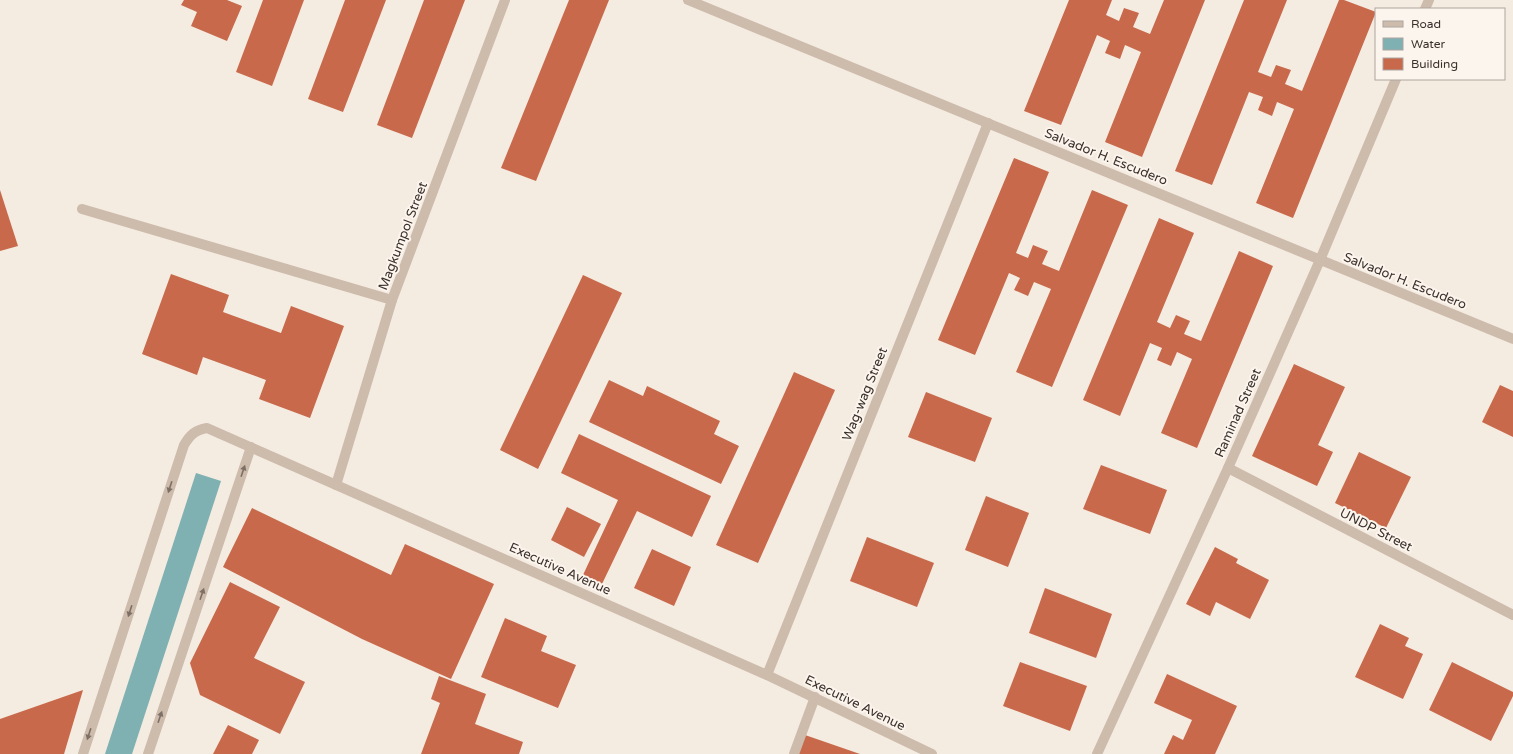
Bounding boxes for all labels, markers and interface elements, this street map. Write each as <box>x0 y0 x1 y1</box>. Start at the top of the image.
legend <box>1375 8 1505 80</box>
text: Road <box>1411 17 1441 31</box>
text: Water <box>1411 37 1446 51</box>
text: Building <box>1411 57 1458 71</box>
street label: Salvador H. Escudero <box>1042 125 1170 189</box>
street label: Magkumpol Street <box>375 179 431 292</box>
street label: Salvador H. Escudero <box>1341 249 1469 313</box>
street label: Wag-wag Street <box>839 345 891 443</box>
street label: Raminad Street <box>1211 366 1265 460</box>
one-way arrow <box>240 464 246 476</box>
one-way arrow <box>167 482 173 494</box>
street label: UNDP Street <box>1337 505 1415 555</box>
street label: Executive Avenue <box>507 539 613 599</box>
one-way arrow <box>199 587 205 599</box>
one-way arrow <box>126 605 132 617</box>
street label: Executive Avenue <box>802 672 908 734</box>
one-way arrow <box>158 711 164 723</box>
one-way arrow <box>86 729 92 741</box>

